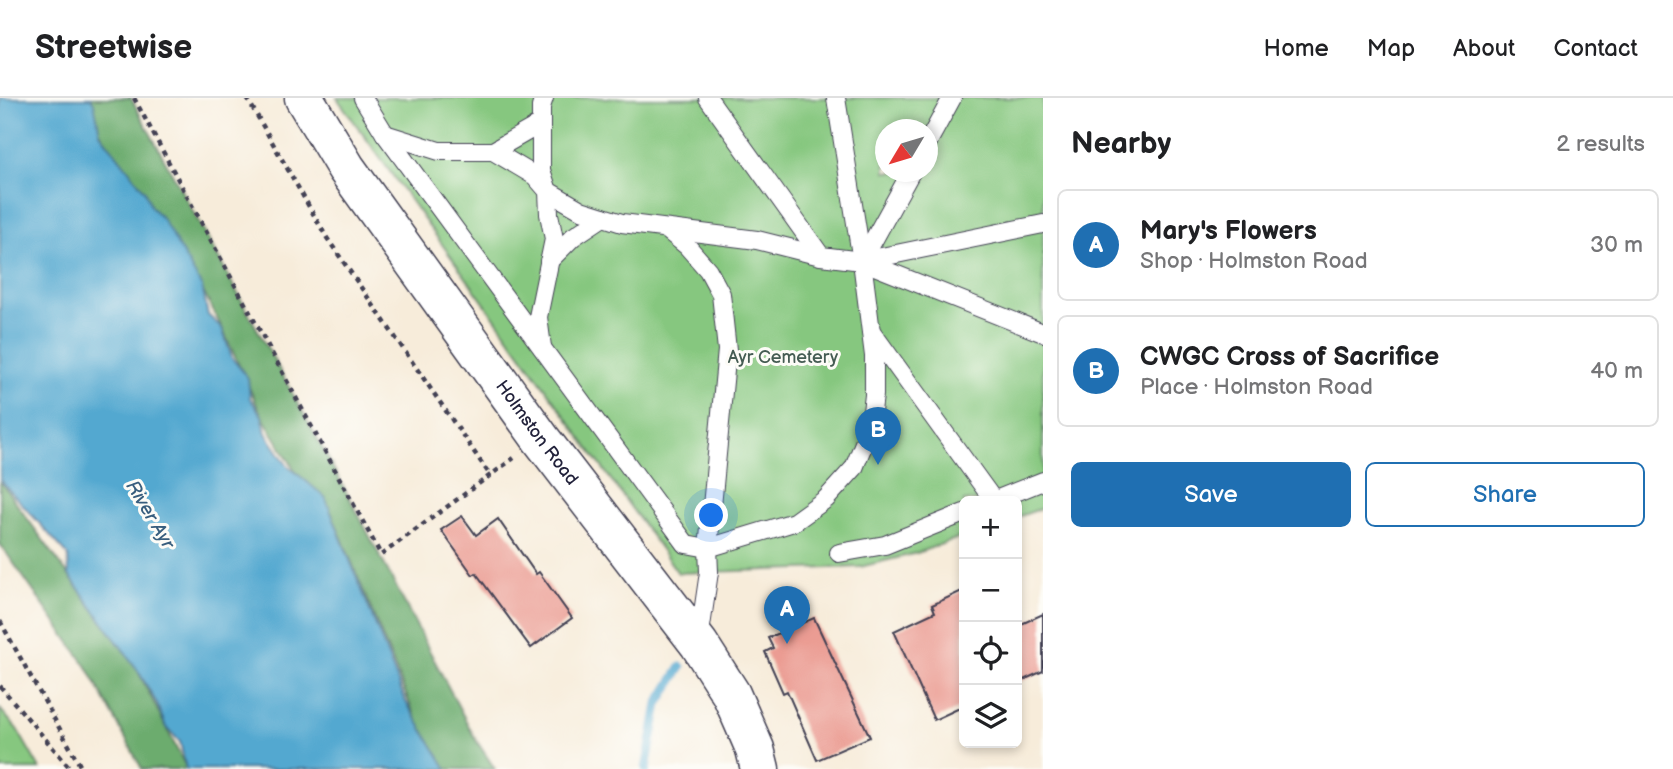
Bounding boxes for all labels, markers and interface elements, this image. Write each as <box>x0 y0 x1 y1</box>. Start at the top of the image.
text: Streetwise <box>35 28 192 68</box>
text: Home <box>1264 34 1329 63</box>
text: Map <box>1367 34 1415 63</box>
text: About <box>1453 34 1515 63</box>
text: Contact <box>1553 34 1638 63</box>
north arrow <box>875 119 938 182</box>
text: Nearby <box>1071 126 1171 162</box>
text: 2 results <box>1556 130 1645 158</box>
text: Mary's Flowers <box>1140 216 1317 247</box>
text: A <box>1089 231 1103 259</box>
text: 30 m <box>1590 231 1643 259</box>
text: Shop · Holmston Road <box>1140 247 1368 275</box>
text: CWGC Cross of Sacrifice <box>1140 342 1439 373</box>
park label: Ayr Cemetery <box>728 347 839 368</box>
text: B <box>1088 357 1104 385</box>
text: 40 m <box>1590 357 1643 385</box>
text: Place · Holmston Road <box>1140 373 1373 401</box>
street label: Holmston Road <box>491 376 583 489</box>
pin: B <box>855 407 901 465</box>
button: Save <box>1071 462 1351 527</box>
button: Share <box>1365 462 1645 527</box>
water label: River Ayr <box>120 476 180 554</box>
map controls <box>959 496 1022 748</box>
button: + <box>959 496 1022 559</box>
your location <box>694 498 728 532</box>
button: − <box>959 559 1022 622</box>
pin: A <box>764 586 810 644</box>
button: locate <box>959 622 1022 685</box>
button: layers <box>959 685 1022 748</box>

